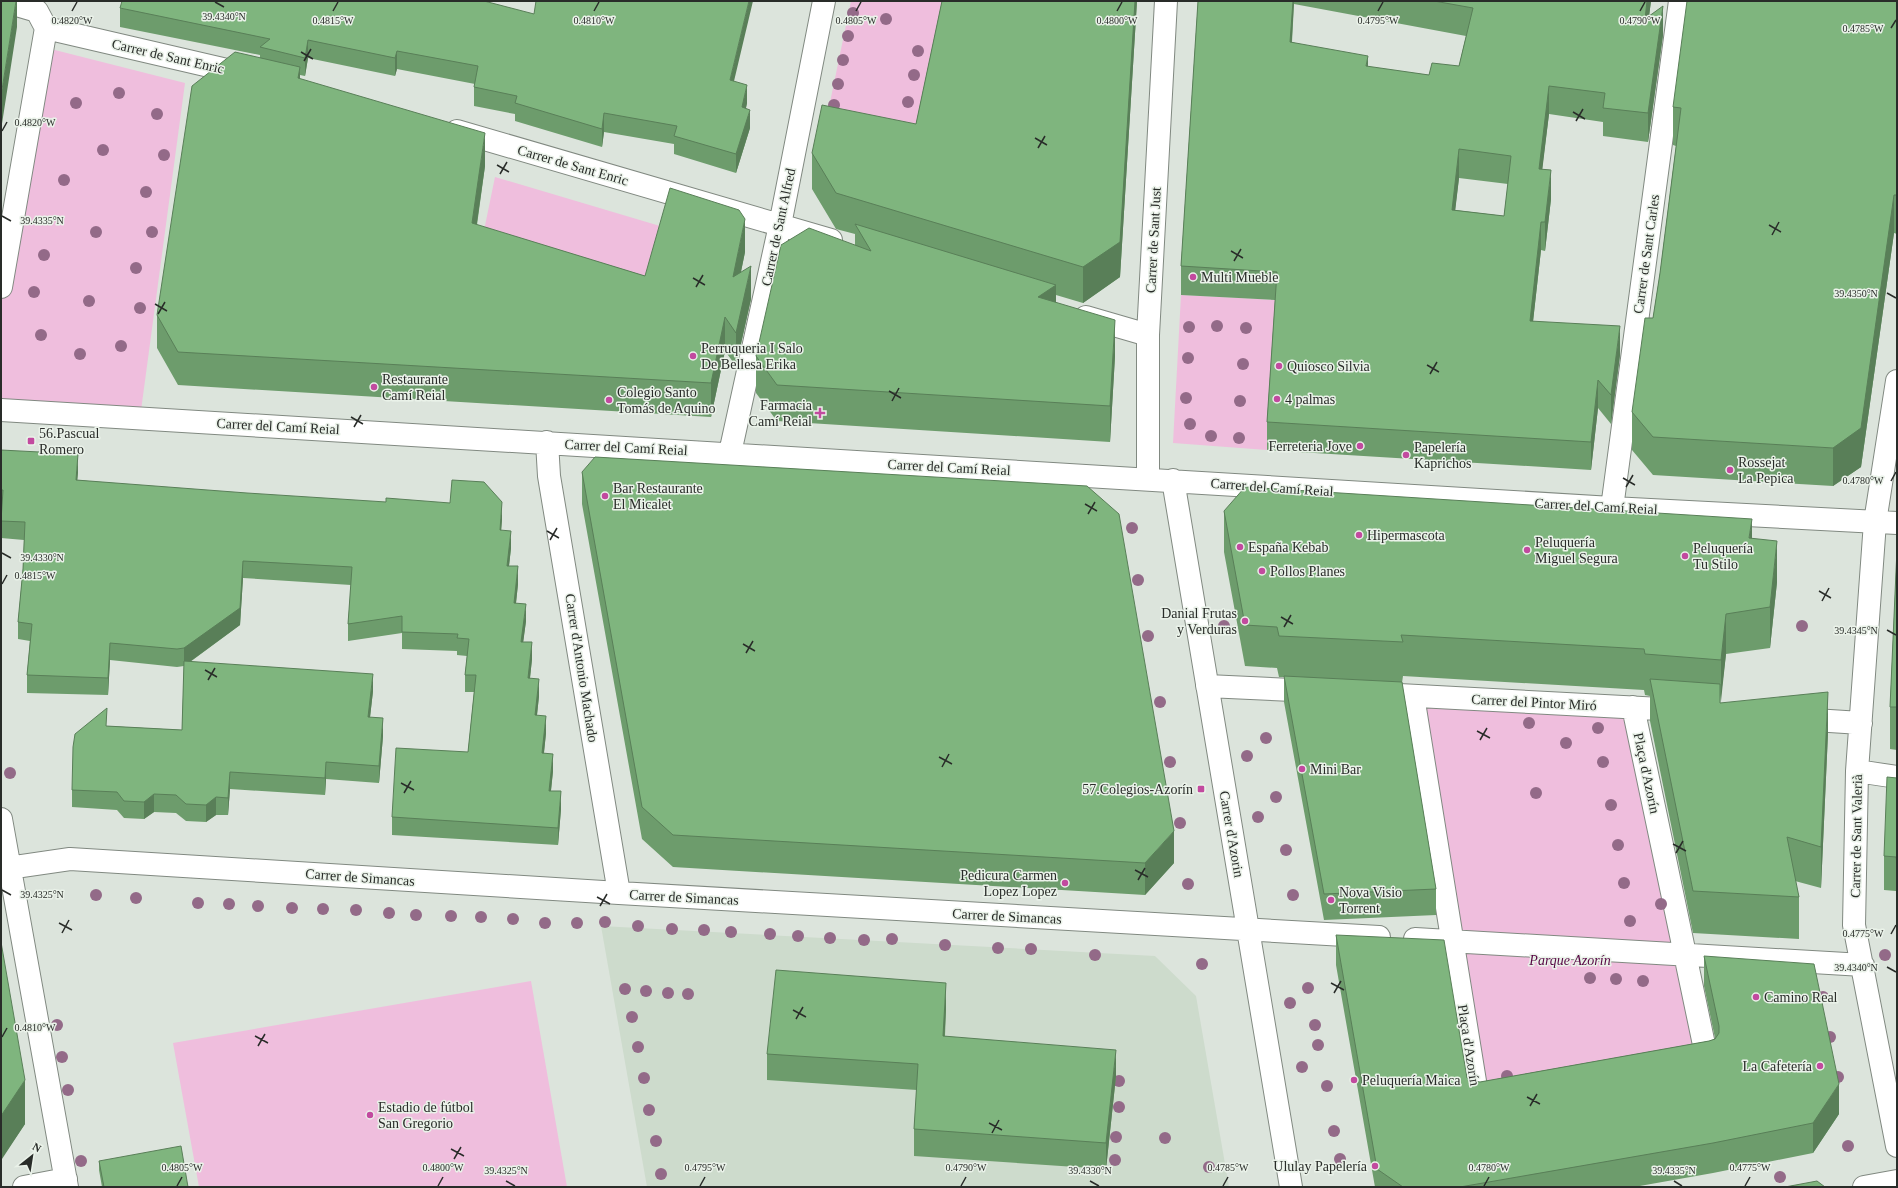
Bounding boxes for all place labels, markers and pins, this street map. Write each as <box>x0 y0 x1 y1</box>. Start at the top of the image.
place label: Multi Mueble <box>1201 270 1278 285</box>
marker: Multi Mueble <box>1188 272 1198 282</box>
place label: Perruqueria I Salo De Bellesa Erika <box>701 341 803 372</box>
marker: Perruqueria I Salo De Bellesa Erika <box>688 351 698 361</box>
place label: Quiosco Silvia <box>1287 359 1371 374</box>
marker: Quiosco Silvia <box>1274 361 1284 371</box>
place label: Restaurante Camí Reial <box>382 372 448 403</box>
marker: Restaurante Camí Reial <box>369 382 379 392</box>
place label: Colegio Santo Tomás de Aquino <box>617 385 716 416</box>
place label: 4 palmas <box>1285 392 1335 407</box>
marker: 4 palmas <box>1272 394 1282 404</box>
marker: Colegio Santo Tomás de Aquino <box>604 395 614 405</box>
place label: Farmacia Camí Reial <box>749 398 813 429</box>
marker: Farmacia Camí Reial <box>815 408 825 418</box>
place label: 56.Pascual Romero <box>39 426 99 457</box>
marker: 56.Pascual Romero <box>26 436 36 446</box>
place label: Ferreteria Jove <box>1268 439 1352 454</box>
place label: Papelería Kaprichos <box>1414 440 1472 471</box>
marker: Ferreteria Jove <box>1355 441 1365 451</box>
marker: Papelería Kaprichos <box>1401 450 1411 460</box>
place label: Rossejat La Pepica <box>1738 455 1794 486</box>
marker: Rossejat La Pepica <box>1725 465 1735 475</box>
place label: Bar Restaurante El Micalet <box>613 481 703 512</box>
marker: Bar Restaurante El Micalet <box>600 491 610 501</box>
place label: Hipermascota <box>1367 528 1446 543</box>
marker: Hipermascota <box>1354 530 1364 540</box>
place label: Peluquería Miguel Segura <box>1535 535 1619 566</box>
place label: España Kebab <box>1248 540 1328 555</box>
place label: Peluquería Tu Stilo <box>1693 541 1754 572</box>
marker: España Kebab <box>1235 542 1245 552</box>
marker: Peluquería Miguel Segura <box>1522 545 1532 555</box>
marker: Peluquería Tu Stilo <box>1680 551 1690 561</box>
place label: Pollos Planes <box>1270 564 1345 579</box>
marker: Pollos Planes <box>1257 566 1267 576</box>
place label: Danial Frutas y Verduras <box>1161 606 1237 637</box>
marker: Danial Frutas y Verduras <box>1240 616 1250 626</box>
place label: Mini Bar <box>1310 762 1361 777</box>
marker: Mini Bar <box>1297 764 1307 774</box>
place label: 57.Colegios-Azorín <box>1082 782 1193 797</box>
marker: 57.Colegios-Azorín <box>1196 784 1206 794</box>
place label: Pedicura Carmen Lopez Lopez <box>960 868 1057 899</box>
marker: Pedicura Carmen Lopez Lopez <box>1060 878 1070 888</box>
place label: Nova Visio Torrent <box>1339 885 1402 916</box>
marker: Nova Visio Torrent <box>1326 895 1336 905</box>
place label: Camino Real <box>1764 990 1838 1005</box>
marker: Camino Real <box>1751 992 1761 1002</box>
place label: La Cafetería <box>1742 1059 1813 1074</box>
marker: La Cafetería <box>1815 1061 1825 1071</box>
place label: Peluquería Maica <box>1362 1073 1461 1088</box>
marker: Peluquería Maica <box>1349 1075 1359 1085</box>
place label: Estadio de fútbol San Gregorio <box>378 1100 474 1131</box>
marker: Estadio de fútbol San Gregorio <box>365 1110 375 1120</box>
place label: Ululay Papelería <box>1273 1159 1368 1174</box>
marker: Ululay Papelería <box>1370 1161 1380 1171</box>

